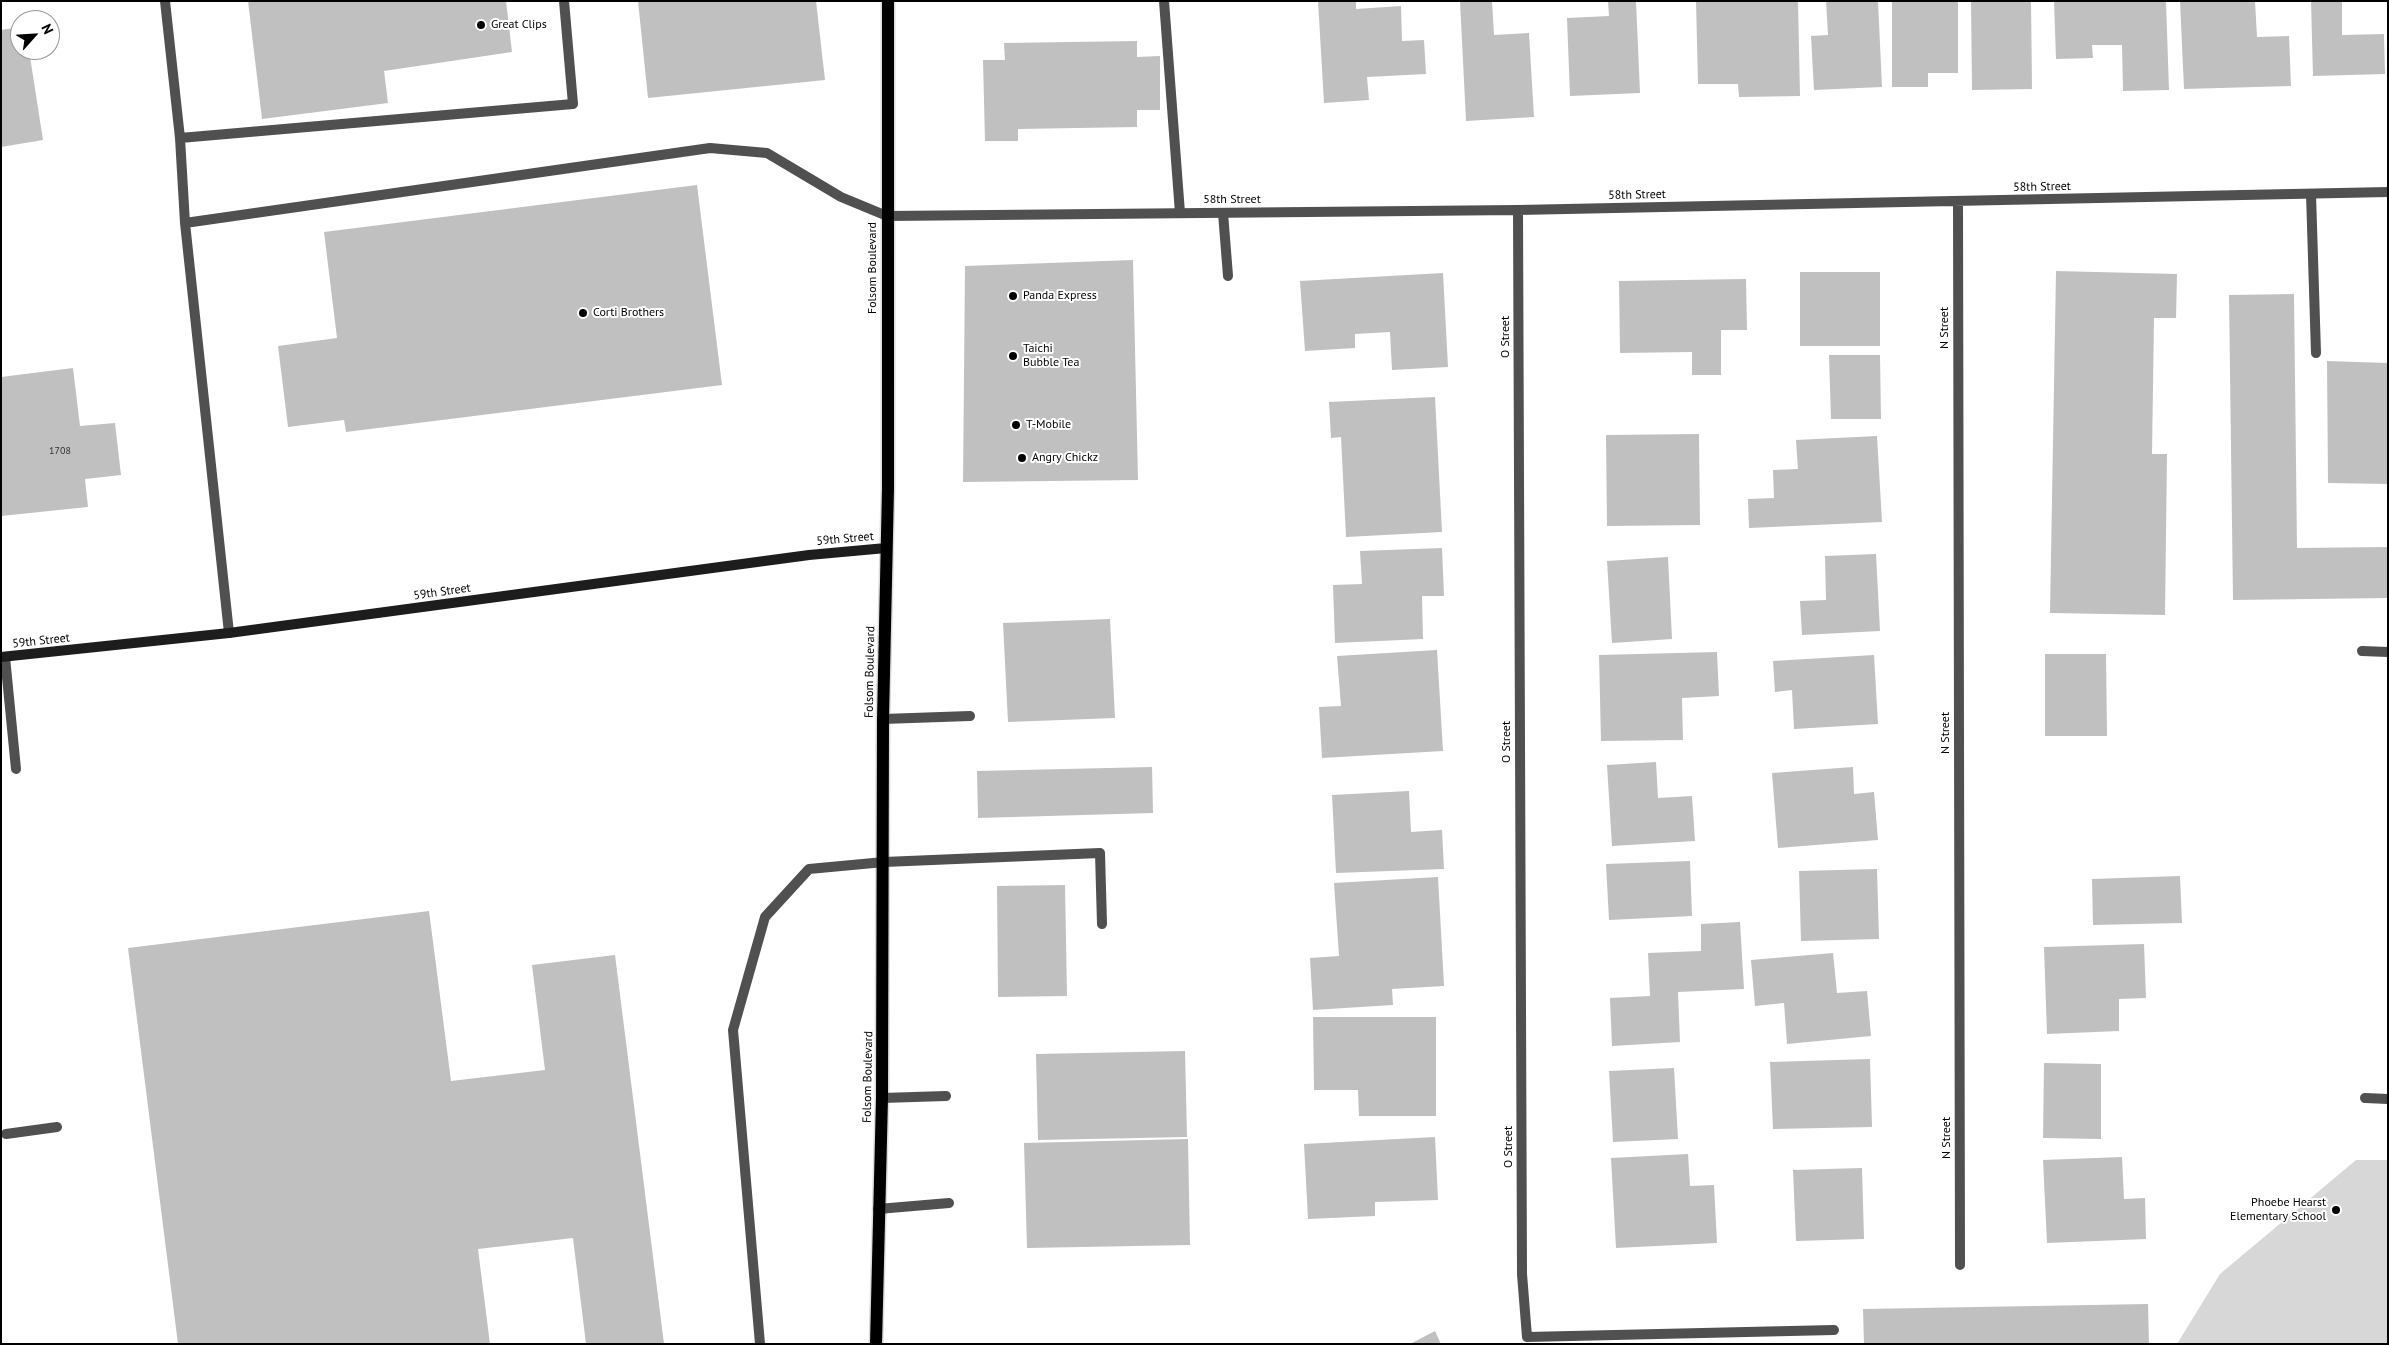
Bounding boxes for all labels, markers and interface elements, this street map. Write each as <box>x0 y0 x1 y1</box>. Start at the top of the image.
north arrow <box>10 10 60 60</box>
place label: Great Clips <box>491 18 547 32</box>
marker: Great Clips <box>475 19 487 31</box>
text: N <box>37 21 58 37</box>
street label: 58th Street <box>2013 179 2071 195</box>
street label: 58th Street <box>1608 187 1666 203</box>
street label: 58th Street <box>1203 193 1261 207</box>
street label: Folsom Boulevard <box>866 222 880 314</box>
place label: Panda Express <box>1023 289 1097 303</box>
marker: Panda Express <box>1007 290 1019 302</box>
place label: Corti Brothers <box>593 306 664 320</box>
marker: Corti Brothers <box>577 307 589 319</box>
street label: N Street <box>1938 307 1952 349</box>
street label: O Street <box>1499 316 1513 358</box>
place label: Taichi Bubble Tea <box>1023 342 1079 370</box>
marker: Taichi Bubble Tea <box>1007 350 1019 362</box>
place label: T-Mobile <box>1026 418 1071 432</box>
marker: T-Mobile <box>1010 419 1022 431</box>
house number: 1708 <box>49 445 71 457</box>
place label: Angry Chickz <box>1032 451 1098 465</box>
marker: Angry Chickz <box>1016 452 1028 464</box>
street label: 59th Street <box>816 529 874 549</box>
street label: 59th Street <box>412 581 472 603</box>
street label: Folsom Boulevard <box>862 626 878 718</box>
street label: 59th Street <box>12 631 70 651</box>
street label: N Street <box>1939 712 1953 754</box>
street label: O Street <box>1500 721 1514 763</box>
street label: Folsom Boulevard <box>860 1031 876 1123</box>
street label: N Street <box>1940 1117 1954 1159</box>
street label: O Street <box>1502 1126 1516 1168</box>
place label: Phoebe Hearst Elementary School <box>2230 1196 2326 1224</box>
marker: Phoebe Hearst Elementary School <box>2330 1204 2342 1216</box>

